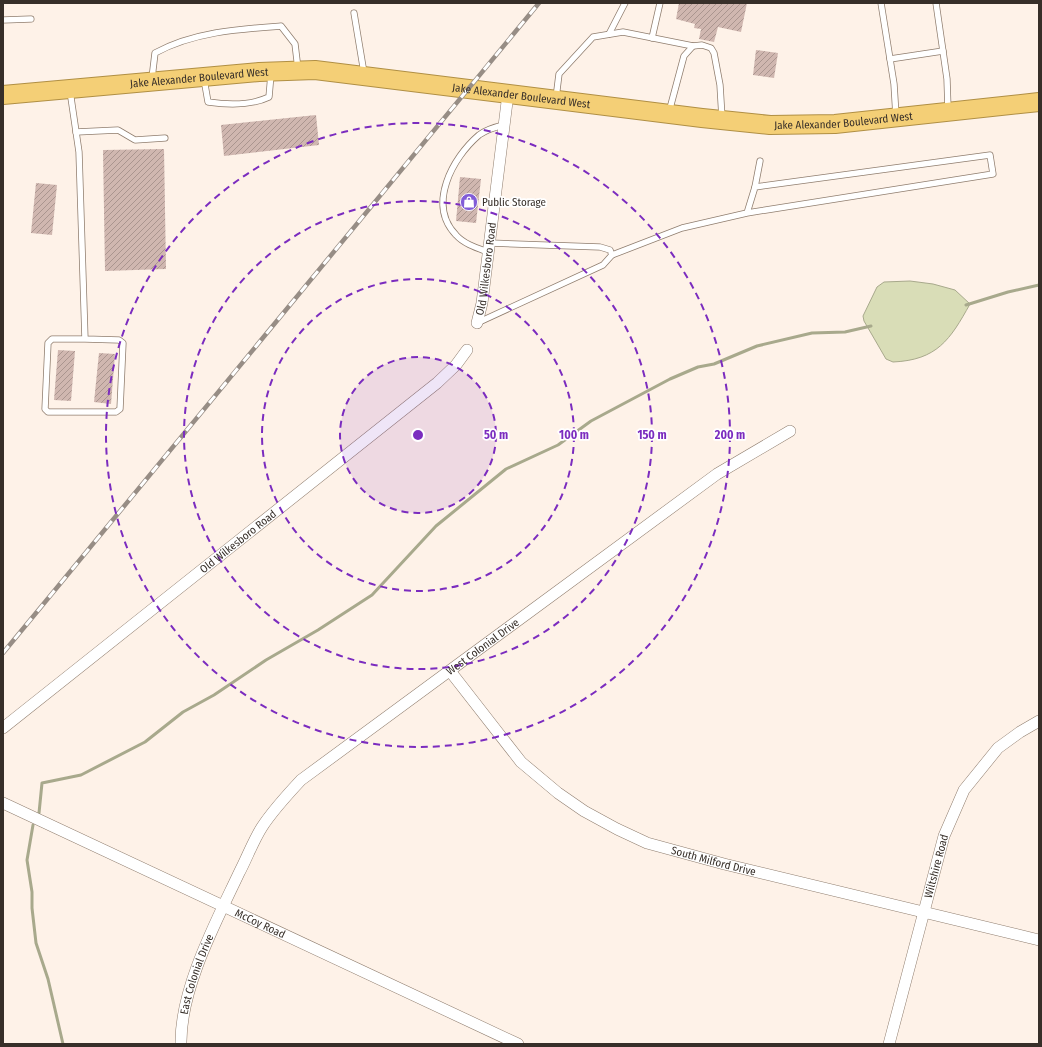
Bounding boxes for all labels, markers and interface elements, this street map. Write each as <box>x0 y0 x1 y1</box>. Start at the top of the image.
street label: Jake Alexander Boulevard West <box>129 65 269 90</box>
street label: Jake Alexander Boulevard West <box>452 81 592 111</box>
street label: Jake Alexander Boulevard West <box>774 109 914 131</box>
shop icon: Public Storage <box>459 192 479 212</box>
place label: Public Storage <box>482 196 546 209</box>
street label: Old Wilkesboro Road <box>473 222 498 317</box>
centre of rings <box>411 428 425 442</box>
text: 50 m <box>484 428 508 442</box>
text: 100 m <box>559 428 589 442</box>
text: 150 m <box>637 428 667 442</box>
text: 200 m <box>714 428 745 442</box>
street label: Old Wilkesboro Road <box>197 507 279 576</box>
street label: West Colonial Drive <box>444 615 521 677</box>
street label: Wiltshire Road <box>921 833 951 899</box>
street label: South Milford Drive <box>670 843 757 878</box>
street label: McCoy Road <box>233 906 287 941</box>
street label: East Colonial Drive <box>177 932 216 1015</box>

